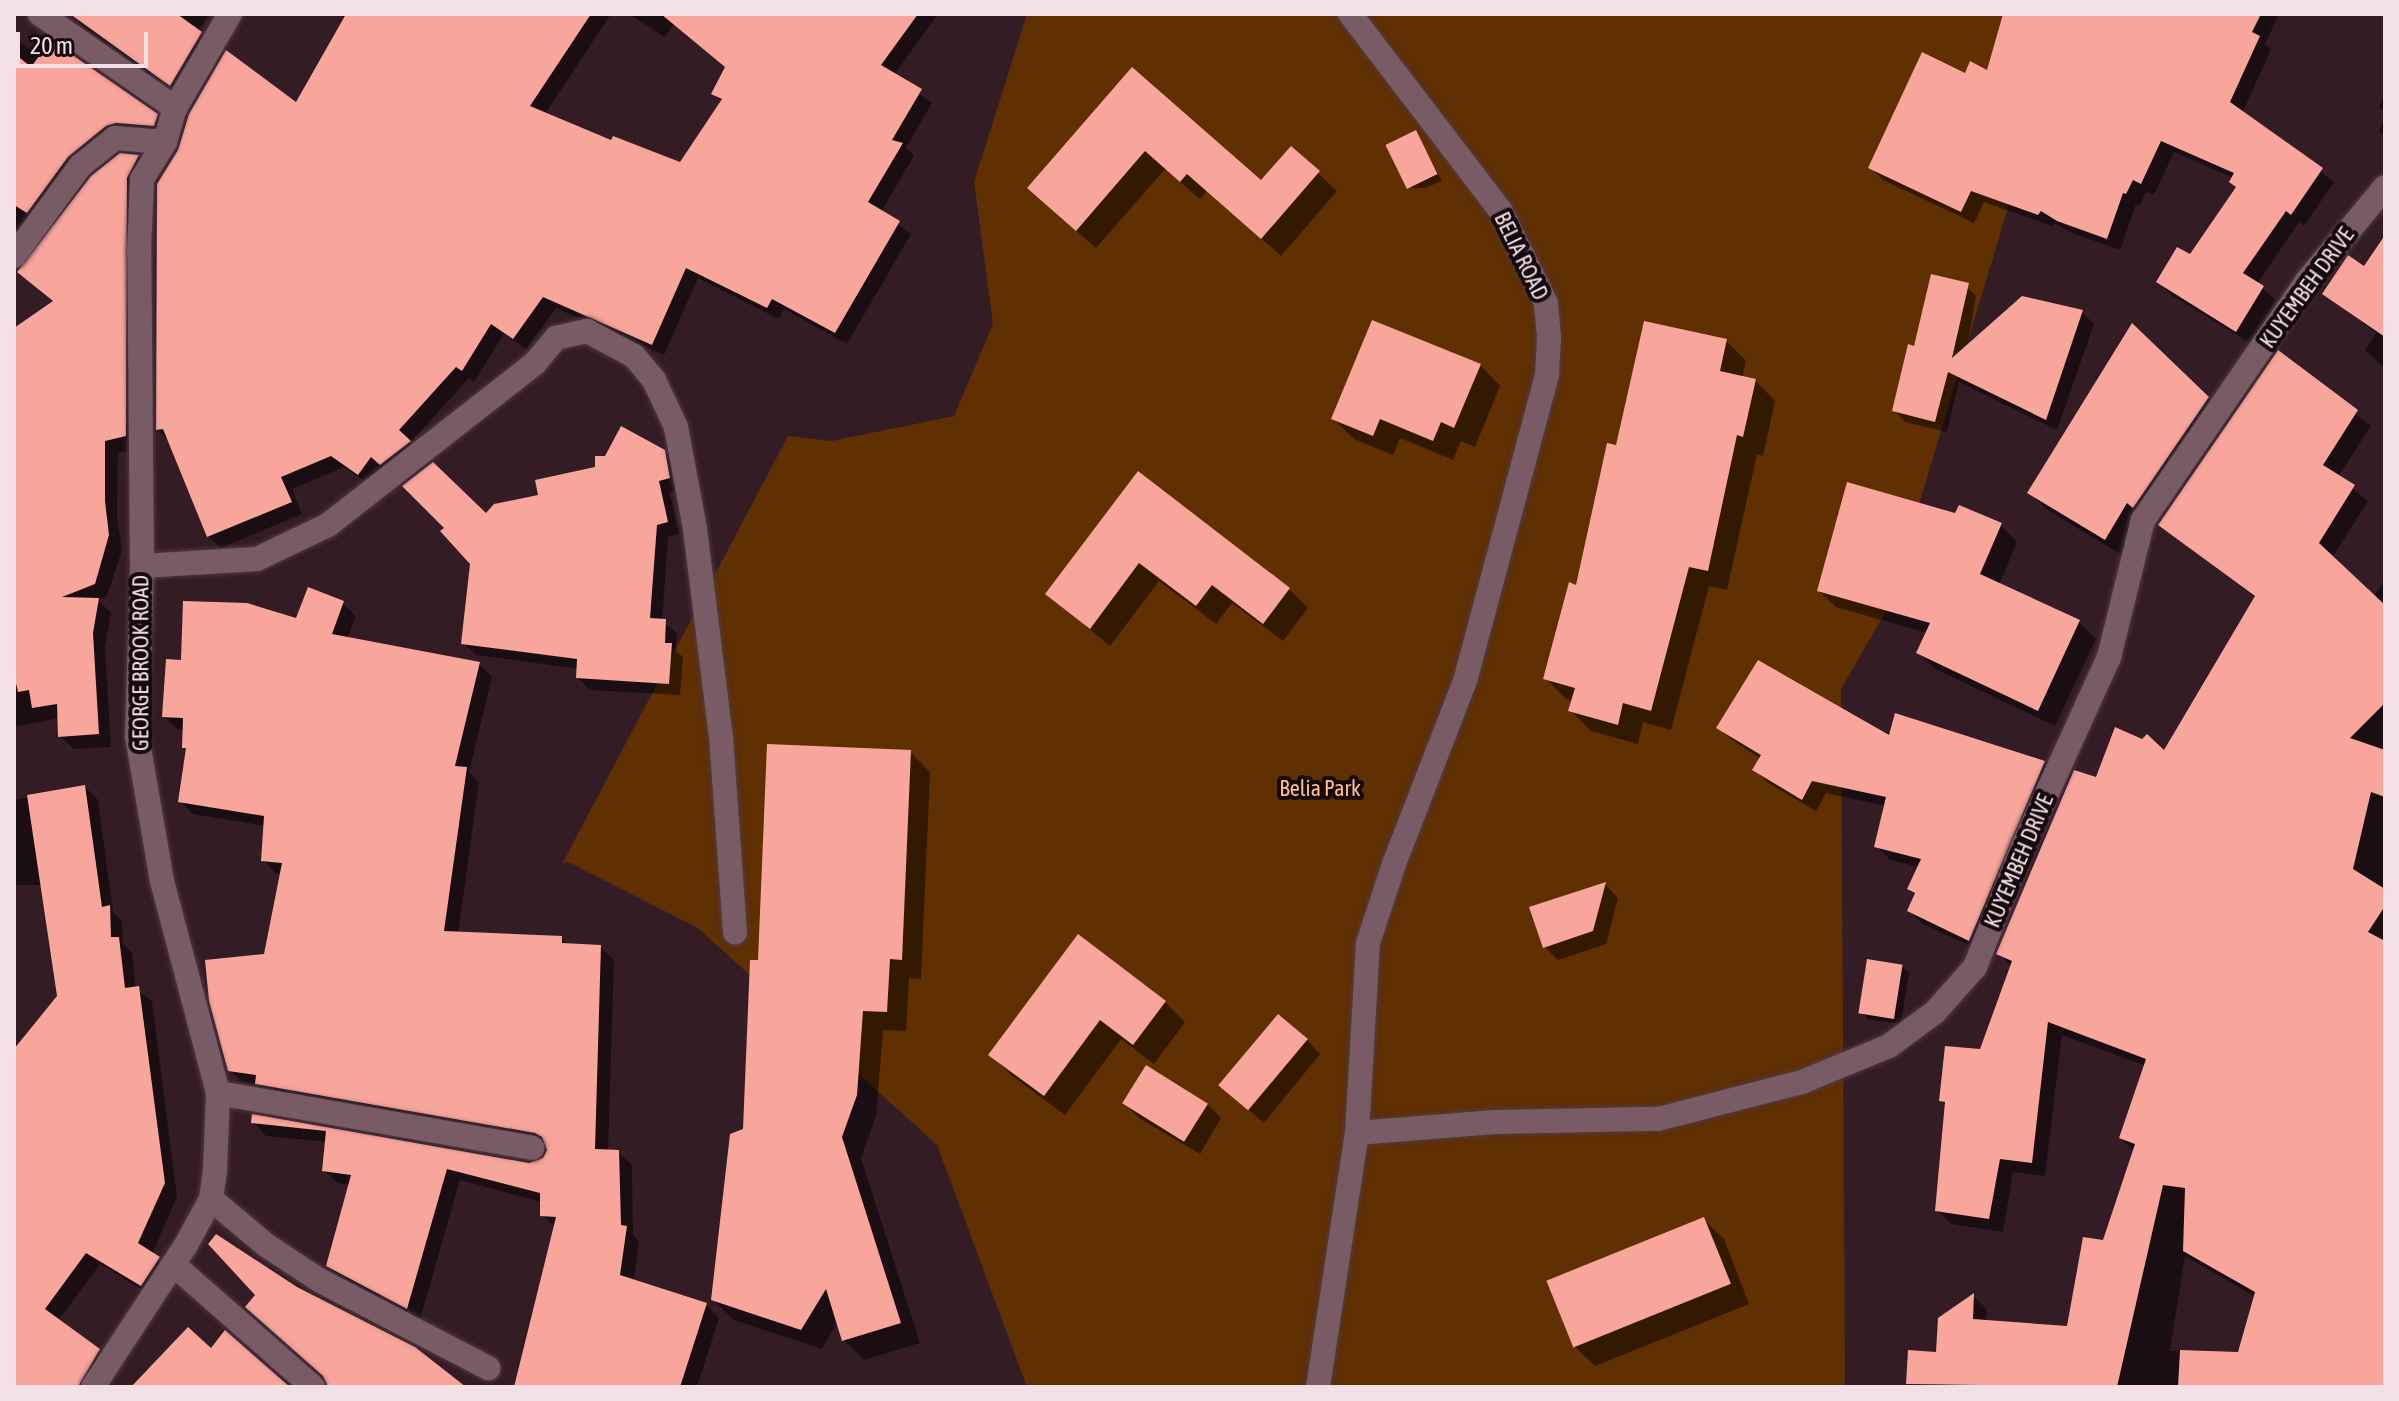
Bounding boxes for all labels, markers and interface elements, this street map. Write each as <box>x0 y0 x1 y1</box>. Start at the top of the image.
scale bar <box>20 16 152 66</box>
text: 20 m <box>30 32 73 59</box>
street label: BELIA ROAD <box>1488 208 1554 304</box>
street label: KUYEMBEH DRIVE <box>2254 223 2360 353</box>
street label: GEORGE BROOK ROAD <box>128 575 154 751</box>
park label: Belia Park <box>1279 776 1361 802</box>
street label: KUYEMBEH DRIVE <box>1979 790 2059 932</box>

